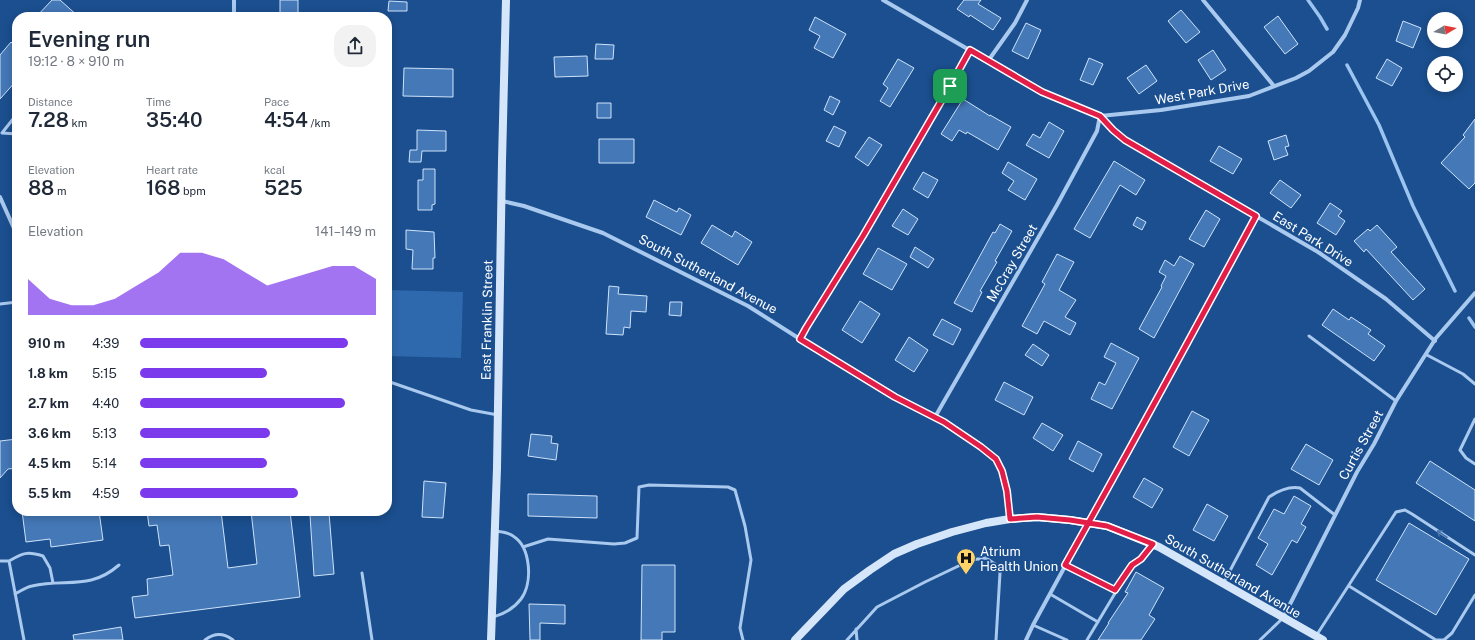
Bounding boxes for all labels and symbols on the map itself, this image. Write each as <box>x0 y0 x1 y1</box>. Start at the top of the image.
north arrow <box>1427 12 1463 48</box>
pin <box>933 69 967 103</box>
street label: West Park Drive <box>1154 76 1250 108</box>
street label: East Park Drive <box>1270 208 1356 270</box>
street label: McCray Street <box>984 221 1040 305</box>
street label: South Sutherland Avenue <box>636 231 780 317</box>
street label: East Franklin Street <box>478 260 496 380</box>
street label: Curtis Street <box>1336 408 1386 482</box>
one-way arrow <box>1437 530 1448 538</box>
street label: South Sutherland Avenue <box>1162 531 1304 621</box>
place label: Atrium Health Union <box>980 544 1058 574</box>
hospital icon: Atrium Health Union <box>955 547 977 575</box>

